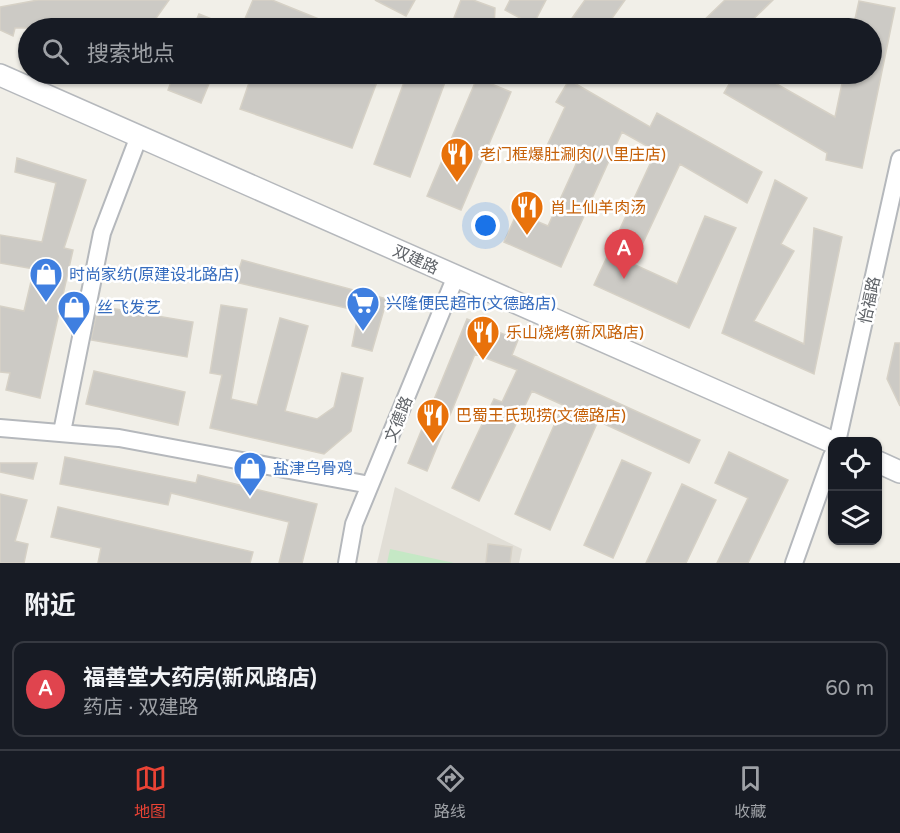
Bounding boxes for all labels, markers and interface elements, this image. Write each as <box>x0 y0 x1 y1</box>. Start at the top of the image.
search box <box>18 18 882 84</box>
icon: search <box>39 35 72 68</box>
text: 搜索地点 <box>87 41 175 67</box>
restaurant icon: 老门框爆肚涮肉(八里庄店) <box>439 136 475 183</box>
place label: 老门框爆肚涮肉(八里庄店) <box>480 145 666 165</box>
restaurant icon: 肖上仙羊肉汤 <box>509 189 545 236</box>
place label: 肖上仙羊肉汤 <box>550 198 646 218</box>
your location <box>471 211 500 240</box>
pin: A <box>604 230 644 279</box>
street label: 双建路 <box>390 241 442 279</box>
shop icon: 时尚家纺(原建设北路店) <box>28 256 64 303</box>
place label: 时尚家纺(原建设北路店) <box>69 265 239 285</box>
street label: 怡福路 <box>855 275 885 326</box>
supermarket icon: 兴隆便民超市(文德路店) <box>345 285 381 332</box>
shop icon: 丝飞发艺 <box>56 289 92 336</box>
place label: 兴隆便民超市(文德路店) <box>386 294 556 314</box>
place label: 丝飞发艺 <box>97 298 161 318</box>
restaurant icon: 乐山烧烤(新风路店) <box>465 314 501 361</box>
place label: 乐山烧烤(新风路店) <box>506 323 644 343</box>
street label: 文德路 <box>381 393 417 445</box>
restaurant icon: 巴蜀王氏现捞(文德路店) <box>415 397 451 444</box>
place label: 巴蜀王氏现捞(文德路店) <box>456 406 626 426</box>
map controls <box>828 437 882 545</box>
button: locate <box>828 437 882 491</box>
shop icon: 盐津乌骨鸡 <box>232 450 268 497</box>
place label: 盐津乌骨鸡 <box>273 459 353 479</box>
button: layers <box>828 491 882 545</box>
text: 附近 <box>24 590 76 621</box>
text: 福善堂大药房(新风路店) <box>83 665 317 691</box>
text: A <box>38 677 53 701</box>
text: 60 m <box>825 677 874 701</box>
text: 药店 · 双建路 <box>83 696 199 720</box>
tab: 地图 <box>134 762 167 822</box>
tab: 路线 <box>434 762 467 822</box>
tab: 收藏 <box>734 762 767 822</box>

